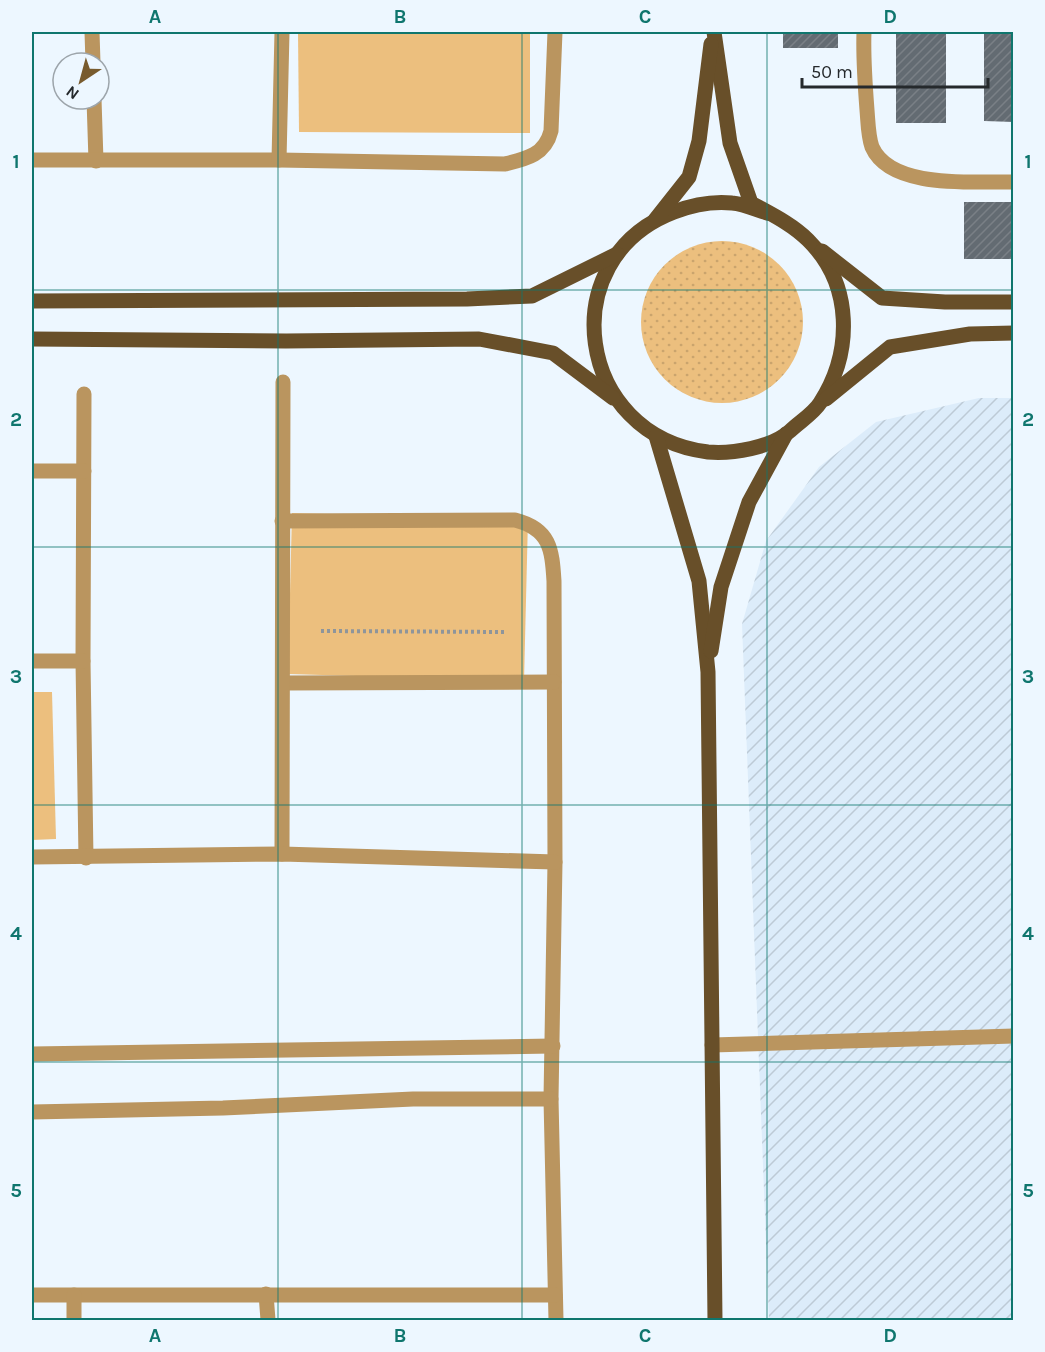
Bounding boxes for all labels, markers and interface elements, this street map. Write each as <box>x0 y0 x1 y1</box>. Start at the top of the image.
text: A <box>149 5 162 28</box>
text: B <box>394 5 406 28</box>
text: C <box>639 5 651 28</box>
text: D <box>883 5 897 28</box>
north arrow <box>51 51 111 111</box>
scale bar <box>802 51 988 89</box>
text: 50 m <box>811 61 853 83</box>
text: N <box>62 82 83 104</box>
text: 1 <box>12 150 20 173</box>
text: 1 <box>1024 150 1032 173</box>
text: 2 <box>10 408 22 431</box>
text: 2 <box>1022 408 1034 431</box>
text: 3 <box>10 665 22 688</box>
text: 3 <box>1022 665 1034 688</box>
text: 4 <box>10 922 22 945</box>
text: 4 <box>1022 922 1034 945</box>
text: 5 <box>10 1179 22 1202</box>
text: 5 <box>1022 1179 1034 1202</box>
text: A <box>149 1324 162 1347</box>
text: B <box>394 1324 406 1347</box>
text: C <box>639 1324 651 1347</box>
text: D <box>883 1324 897 1347</box>

